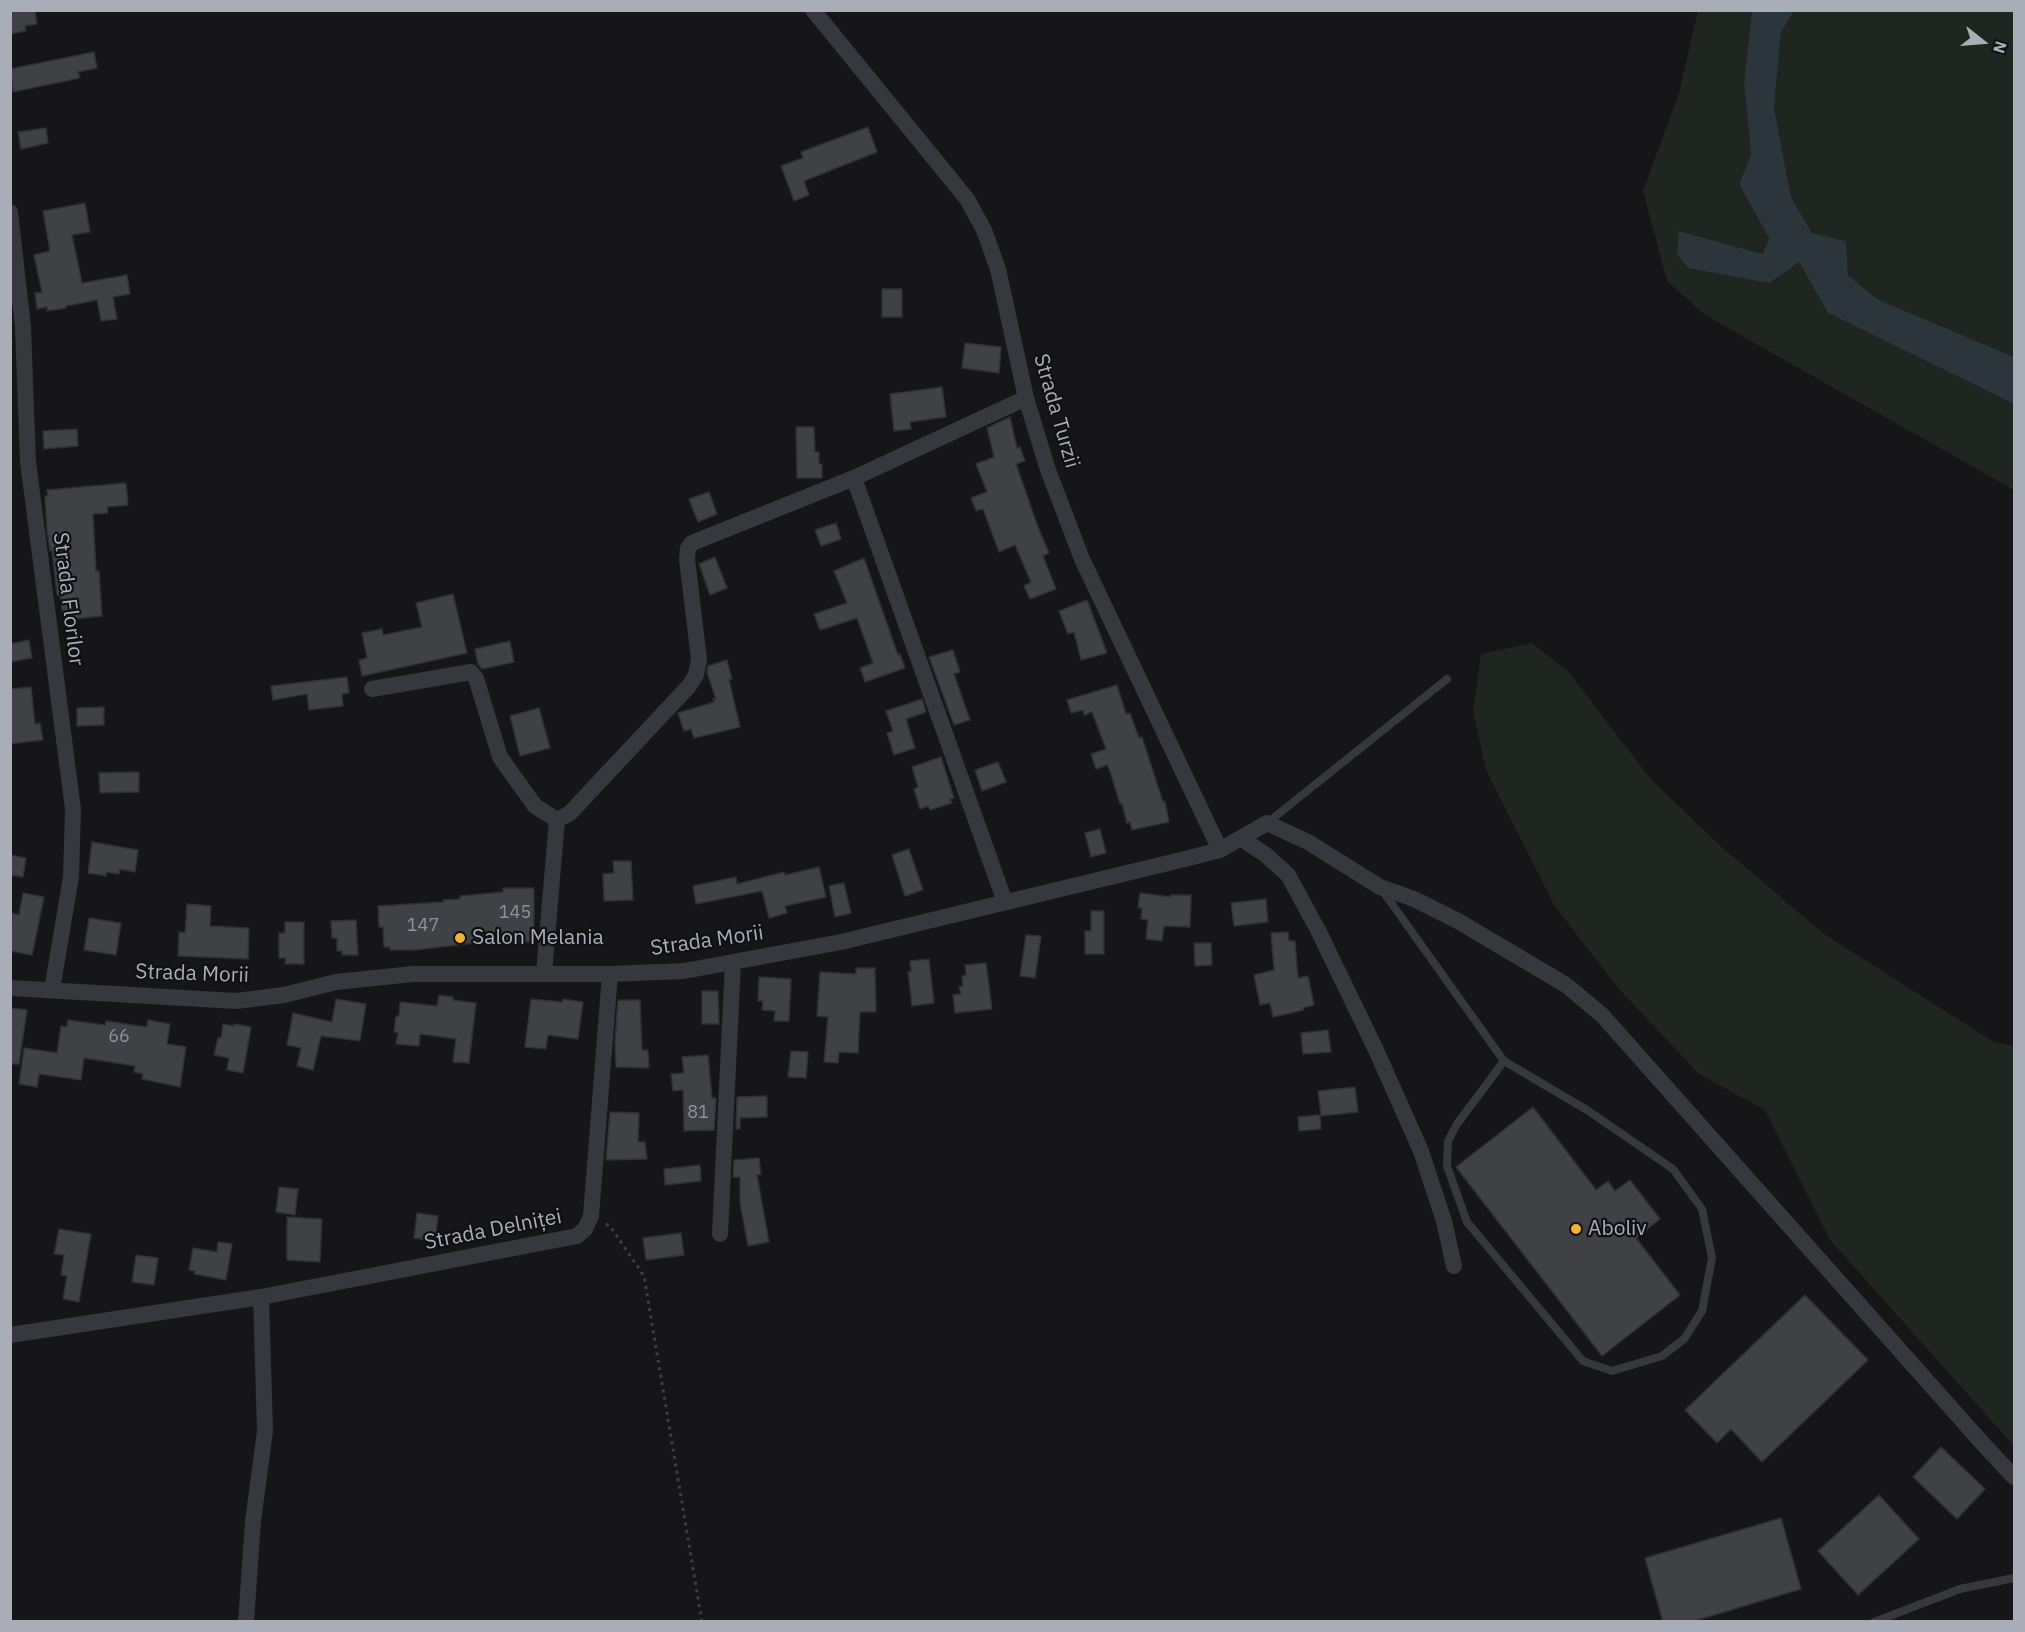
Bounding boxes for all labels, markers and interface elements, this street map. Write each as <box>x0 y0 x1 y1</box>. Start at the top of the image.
north arrow <box>1953 12 2013 72</box>
text: N <box>1989 39 2011 56</box>
street label: Strada Turzii <box>1028 351 1084 471</box>
street label: Strada Florilor <box>47 531 89 667</box>
house number: 145 <box>499 902 531 924</box>
house number: 147 <box>407 915 439 937</box>
street label: Strada Morii <box>649 921 765 961</box>
place label: Salon Melania <box>472 925 604 951</box>
marker: Salon Melania <box>453 931 467 945</box>
street label: Strada Morii <box>135 959 249 989</box>
house number: 66 <box>108 1026 130 1048</box>
house number: 81 <box>687 1102 709 1124</box>
street label: Strada Delniței <box>422 1204 564 1256</box>
place label: Aboliv <box>1588 1216 1647 1242</box>
marker: Aboliv <box>1569 1222 1583 1236</box>

